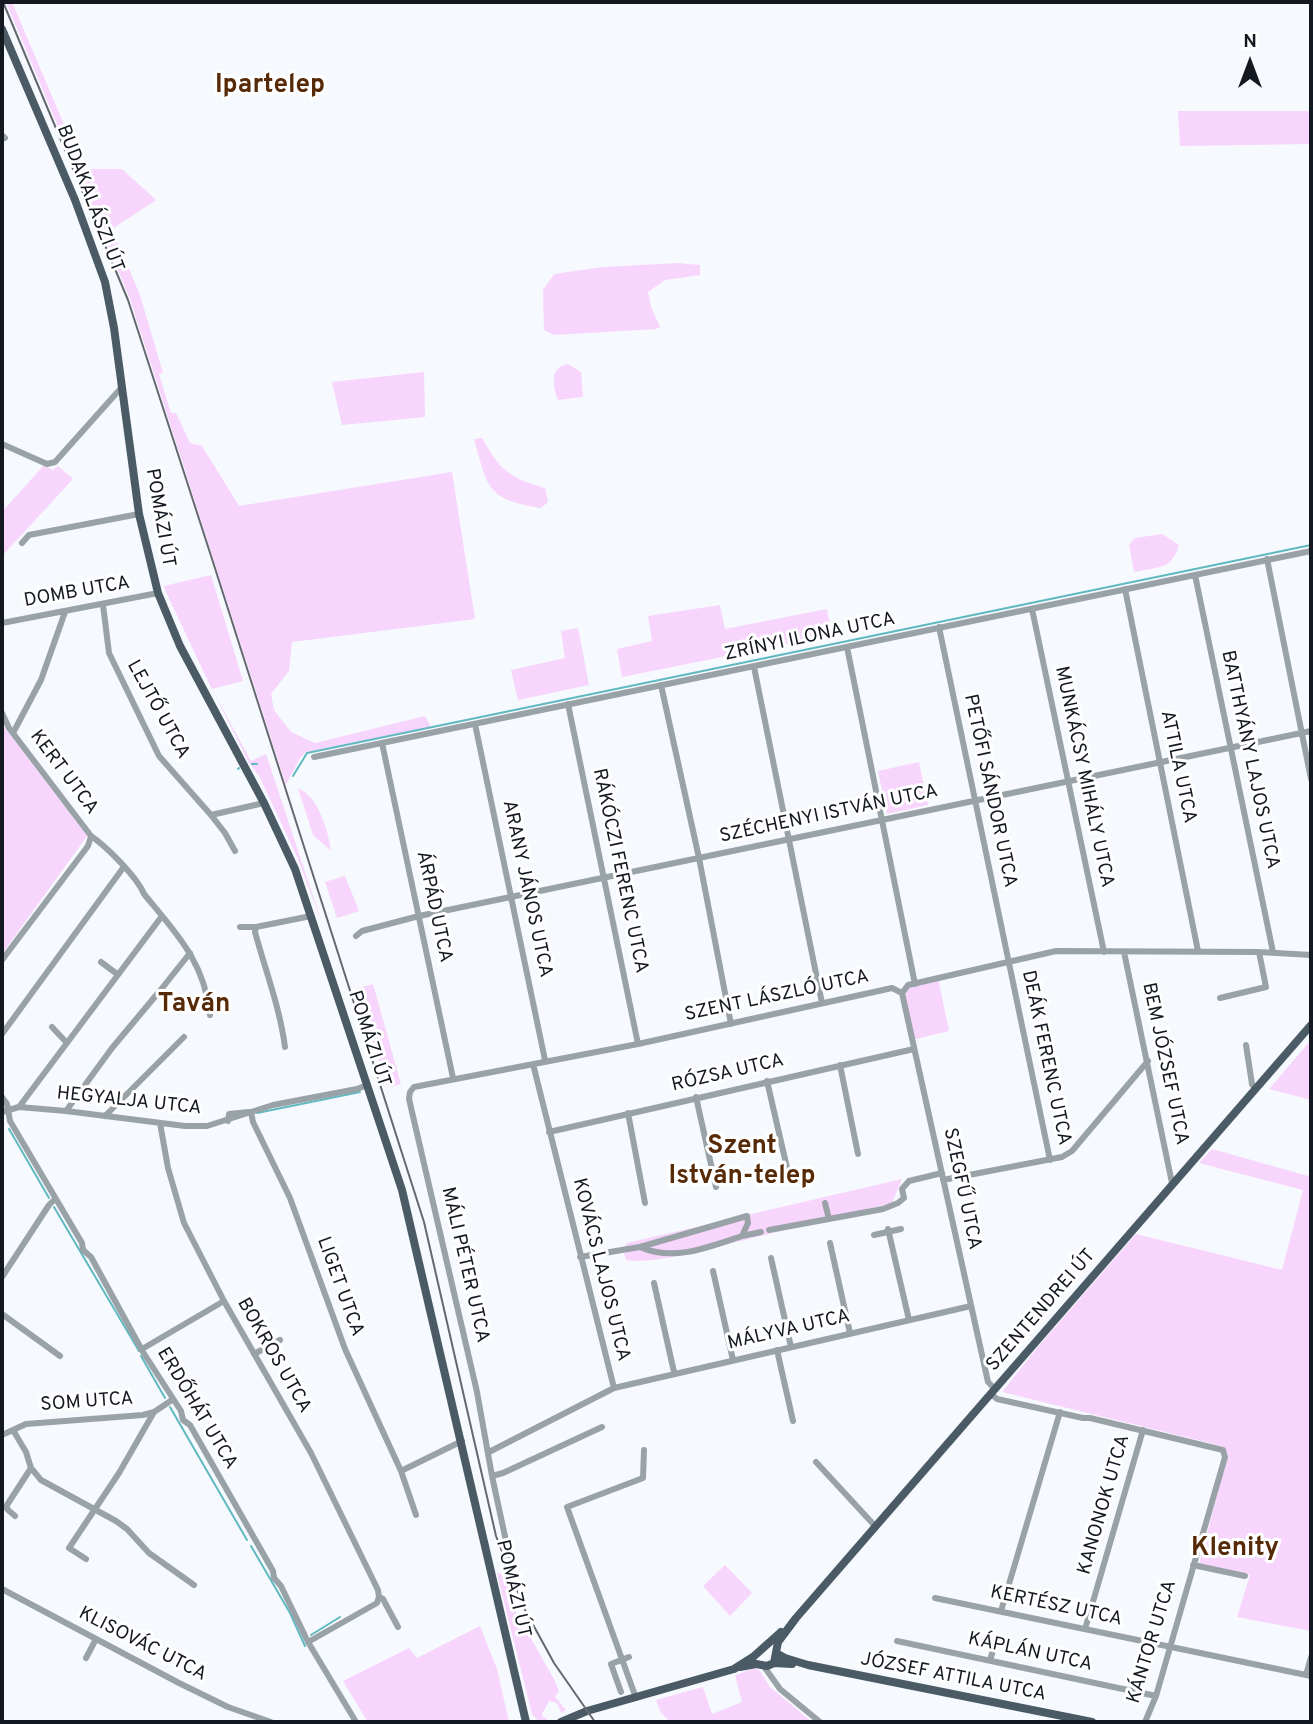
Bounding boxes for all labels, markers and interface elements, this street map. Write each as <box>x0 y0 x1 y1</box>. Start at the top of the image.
north arrow <box>1215 28 1285 98</box>
text: N <box>1243 30 1257 54</box>
district label: Ipartelep <box>215 71 325 103</box>
street label: BUDAKALÁSZI ÚT <box>50 122 128 276</box>
street label: POMÁZI ÚT <box>139 467 179 569</box>
street label: DOMB UTCA <box>22 572 132 614</box>
street label: ZRÍNYI ILONA UTCA <box>723 609 897 667</box>
street label: BATTHYÁNY LAJOS UTCA <box>1215 649 1283 871</box>
street label: LEJTŐ UTCA <box>121 657 193 763</box>
street label: MUNKÁCSY MIHÁLY UTCA <box>1048 664 1118 890</box>
street label: PETŐFI SÁNDOR UTCA <box>957 692 1021 890</box>
street label: ATTILA UTCA <box>1154 708 1200 826</box>
street label: KERT UTCA <box>24 726 102 820</box>
street label: RÁKÓCZI FERENC UTCA <box>586 767 652 975</box>
street label: SZÉCHENYI ISTVÁN UTCA <box>718 781 940 849</box>
street label: ARANY JÁNOS UTCA <box>496 798 556 980</box>
street label: ÁRPÁD UTCA <box>410 849 456 965</box>
street label: SZENT LÁSZLÓ UTCA <box>683 966 871 1028</box>
street label: DEÁK FERENC UTCA <box>1015 969 1075 1147</box>
street label: BEM JÓZSEF UTCA <box>1136 981 1192 1147</box>
street label: POMÁZI ÚT <box>342 988 394 1090</box>
district label: Taván <box>158 990 230 1022</box>
street label: RÓZSA UTCA <box>670 1050 786 1098</box>
street label: HEGYALJA UTCA <box>55 1083 203 1121</box>
street label: SZEGFŰ UTCA <box>937 1126 985 1252</box>
district label: Szent István-telep <box>669 1132 815 1194</box>
street label: KOVÁCS LAJOS UTCA <box>566 1176 634 1364</box>
street label: MÁLI PÉTER UTCA <box>435 1185 493 1345</box>
street label: LIGET UTCA <box>310 1234 368 1340</box>
street label: SZENTENDREI ÚT <box>983 1245 1101 1377</box>
street label: BOKROS UTCA <box>231 1294 315 1418</box>
street label: MÁLYVA UTCA <box>726 1306 852 1356</box>
street label: ERDŐHÁT UTCA <box>151 1344 241 1474</box>
street label: SOM UTCA <box>40 1388 134 1418</box>
street label: KANONOK UTCA <box>1074 1432 1136 1578</box>
district label: Klenity <box>1191 1534 1279 1566</box>
street label: POMÁZI ÚT <box>490 1538 534 1640</box>
street label: KÁNTOR UTCA <box>1123 1578 1183 1706</box>
street label: KERTÉSZ UTCA <box>988 1582 1124 1632</box>
street label: KLISOVÁC UTCA <box>74 1603 210 1687</box>
street label: KÁPLÁN UTCA <box>966 1629 1094 1677</box>
street label: JÓZSEF ATTILA UTCA <box>858 1649 1048 1707</box>

